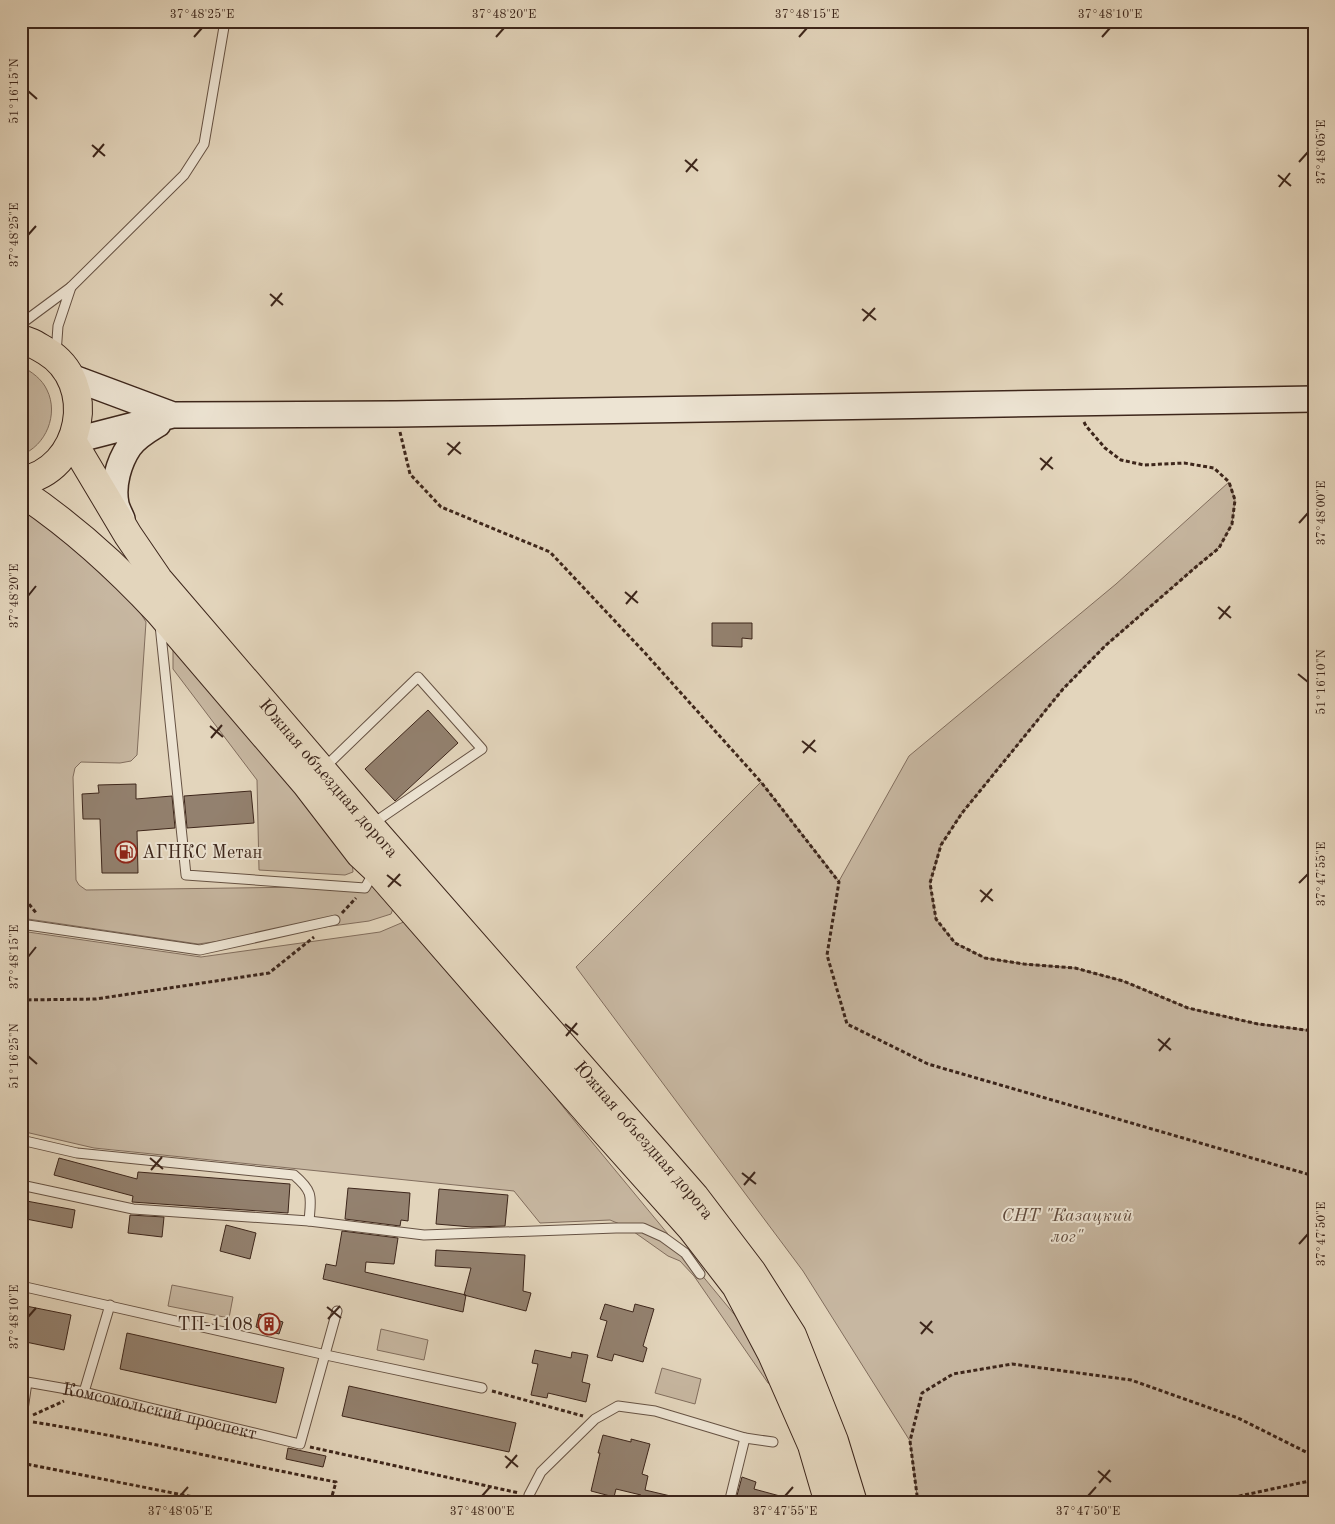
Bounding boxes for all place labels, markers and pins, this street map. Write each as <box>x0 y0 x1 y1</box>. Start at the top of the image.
fuel station icon: АГНКС Метан <box>114 840 138 864</box>
place label: АГНКС Метан <box>142 844 263 862</box>
building icon: ТП-1108 <box>257 1312 281 1336</box>
place label: ТП-1108 <box>178 1316 253 1334</box>

